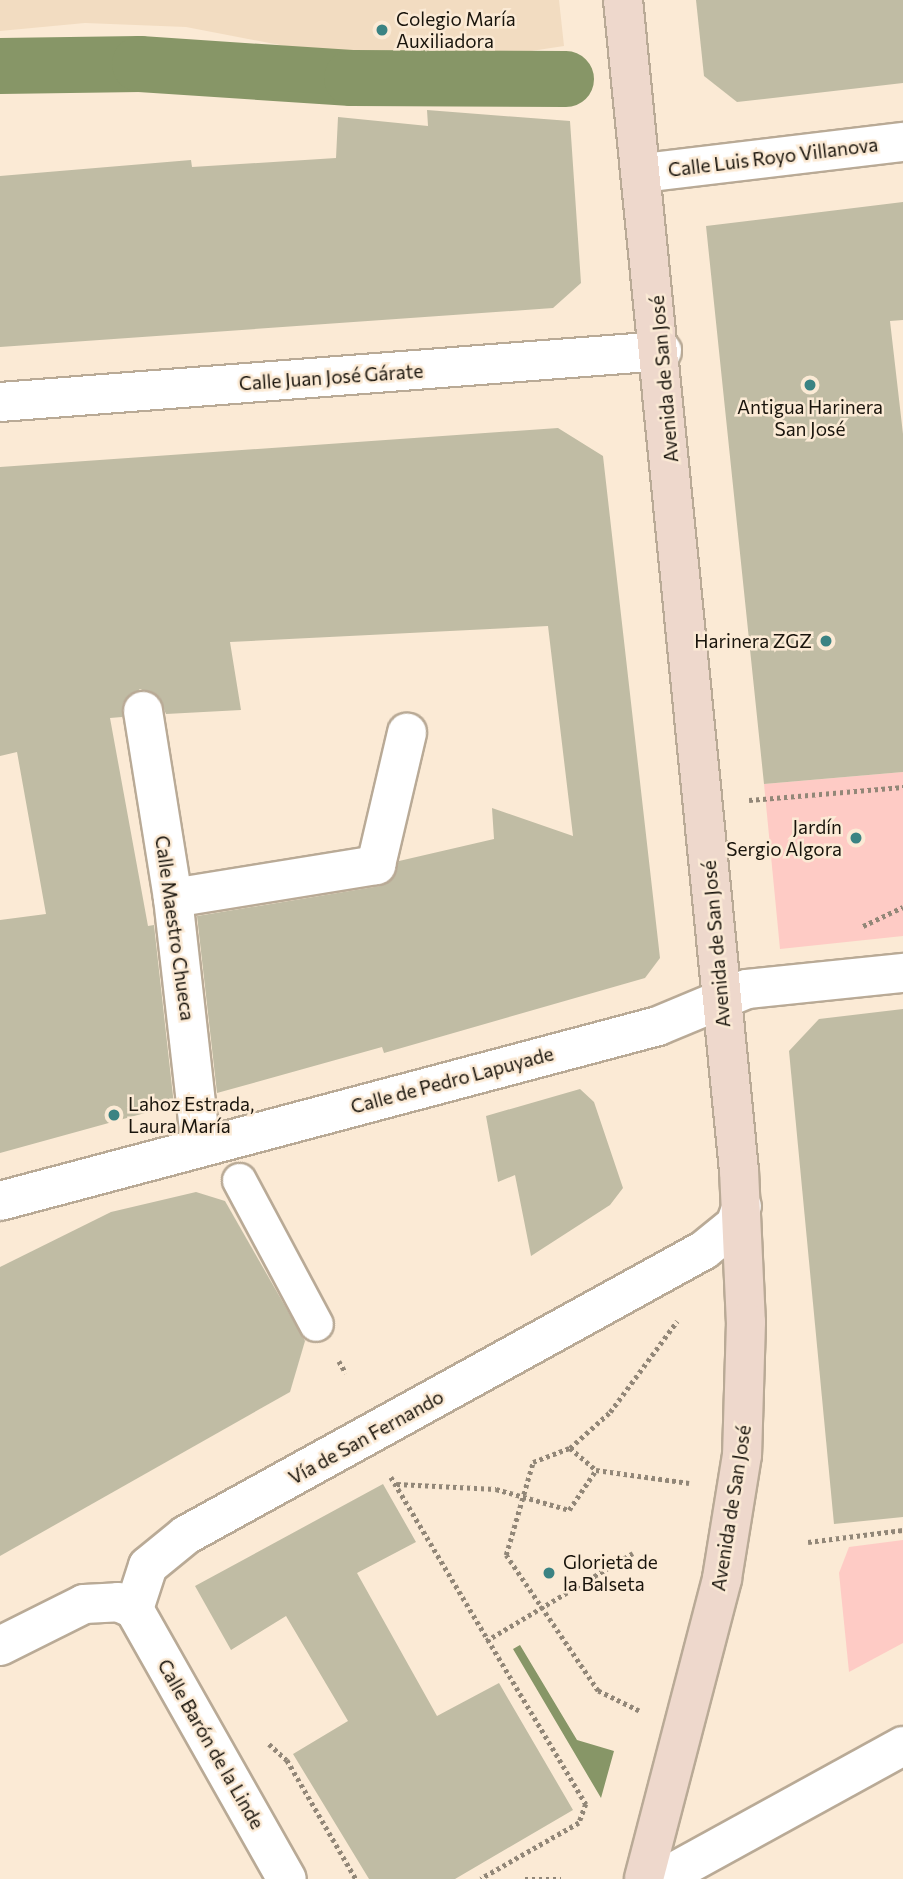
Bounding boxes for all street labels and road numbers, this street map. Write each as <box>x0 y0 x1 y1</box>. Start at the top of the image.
street label: Calle Luis Royo Villanova <box>667 133 879 181</box>
street label: Avenida de San José <box>645 294 683 464</box>
street label: Calle Juan José Gárate <box>238 359 424 395</box>
street label: Calle Maestro Chueca <box>151 834 199 1022</box>
street label: Avenida de San José <box>697 859 735 1029</box>
street label: Calle de Pedro Lapuyade <box>348 1042 556 1118</box>
street label: Vía de San Fernando <box>285 1385 447 1489</box>
street label: Avenida de San José <box>707 1423 755 1593</box>
street label: Calle Barón de la Linde <box>153 1655 269 1833</box>

